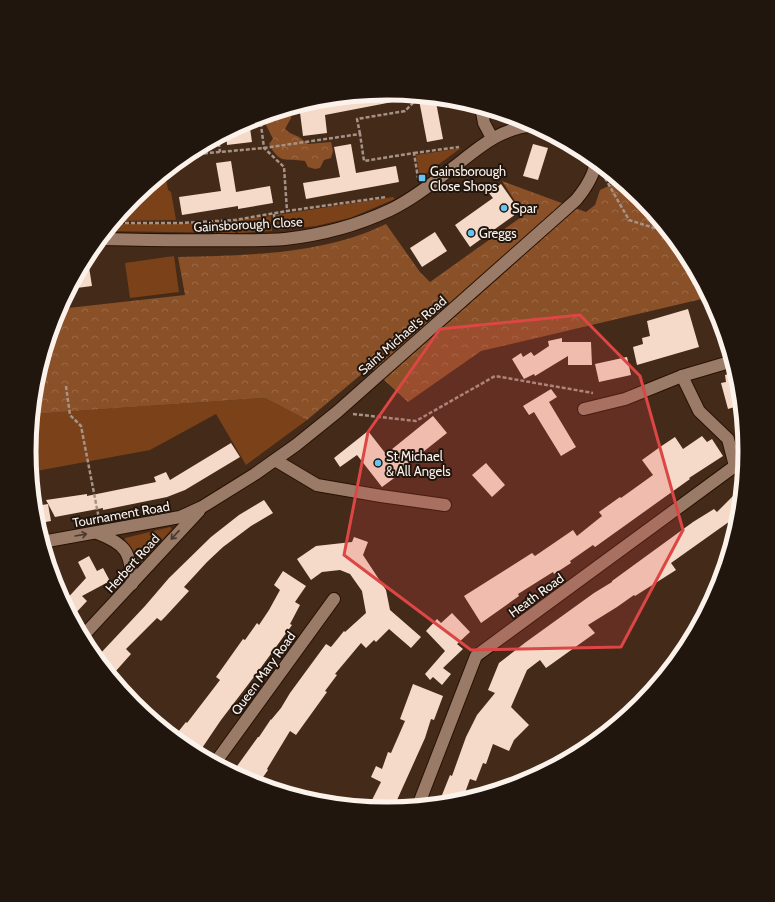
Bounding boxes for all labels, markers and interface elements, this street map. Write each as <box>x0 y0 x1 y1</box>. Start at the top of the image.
place label: Gainsborough Close Shops <box>430 163 506 194</box>
marker: Gainsborough Close Shops <box>417 173 427 183</box>
place label: Spar <box>512 200 538 216</box>
marker: Spar <box>499 203 509 213</box>
street label: Gainsborough Close <box>193 213 303 235</box>
place label: Greggs <box>479 225 517 241</box>
marker: Greggs <box>466 228 476 238</box>
street label: Saint Michael's Road <box>355 292 449 378</box>
place label: St Michael & All Angels <box>386 448 451 479</box>
marker: St Michael & All Angels <box>373 458 383 468</box>
street label: Tournament Road <box>71 498 171 530</box>
street label: Herbert Road <box>102 530 162 596</box>
one-way arrow <box>171 530 180 541</box>
one-way arrow <box>74 531 87 539</box>
street label: Heath Road <box>505 570 567 620</box>
street label: Queen Mary Road <box>227 628 299 718</box>

